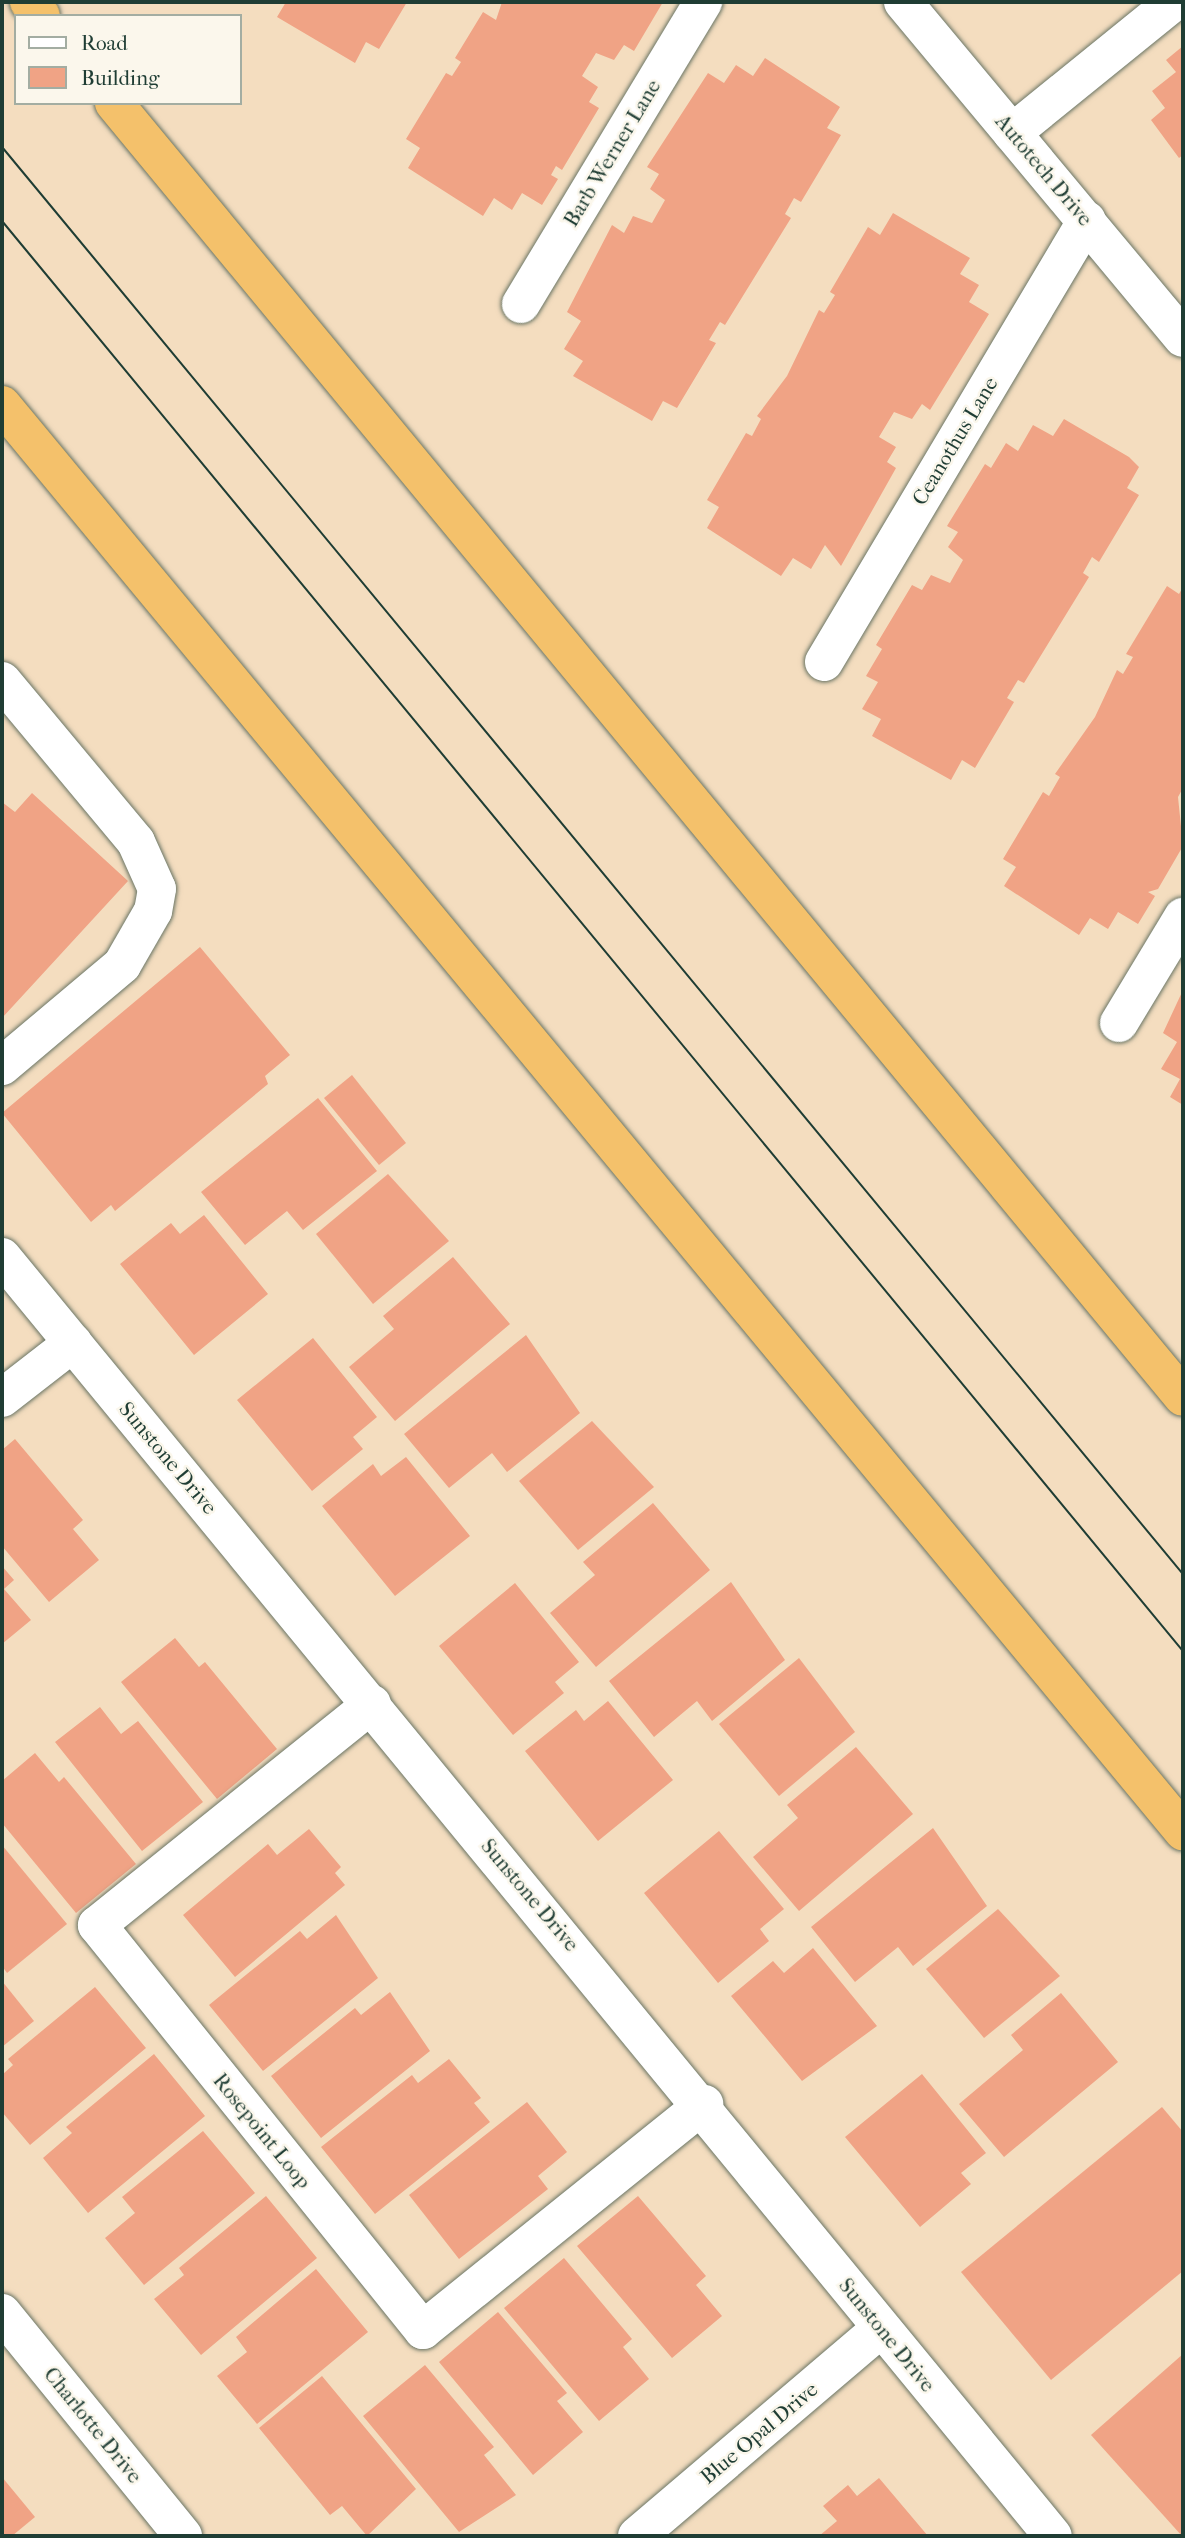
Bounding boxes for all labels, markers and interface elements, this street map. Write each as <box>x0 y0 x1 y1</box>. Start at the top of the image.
legend <box>14 14 242 105</box>
text: Road <box>81 31 128 55</box>
text: Building <box>81 66 159 90</box>
street label: Barb Werner Lane <box>558 75 666 231</box>
street label: Autotech Drive <box>990 109 1098 231</box>
street label: Ceanothus Lane <box>907 372 1003 510</box>
street label: Sunstone Drive <box>114 1397 222 1519</box>
street label: Sunstone Drive <box>476 1834 584 1956</box>
street label: Rosepoint Loop <box>208 2068 316 2194</box>
street label: Sunstone Drive <box>834 2273 940 2397</box>
street label: Charlotte Drive <box>39 2362 147 2488</box>
street label: Blue Opal Drive <box>695 2377 823 2489</box>

